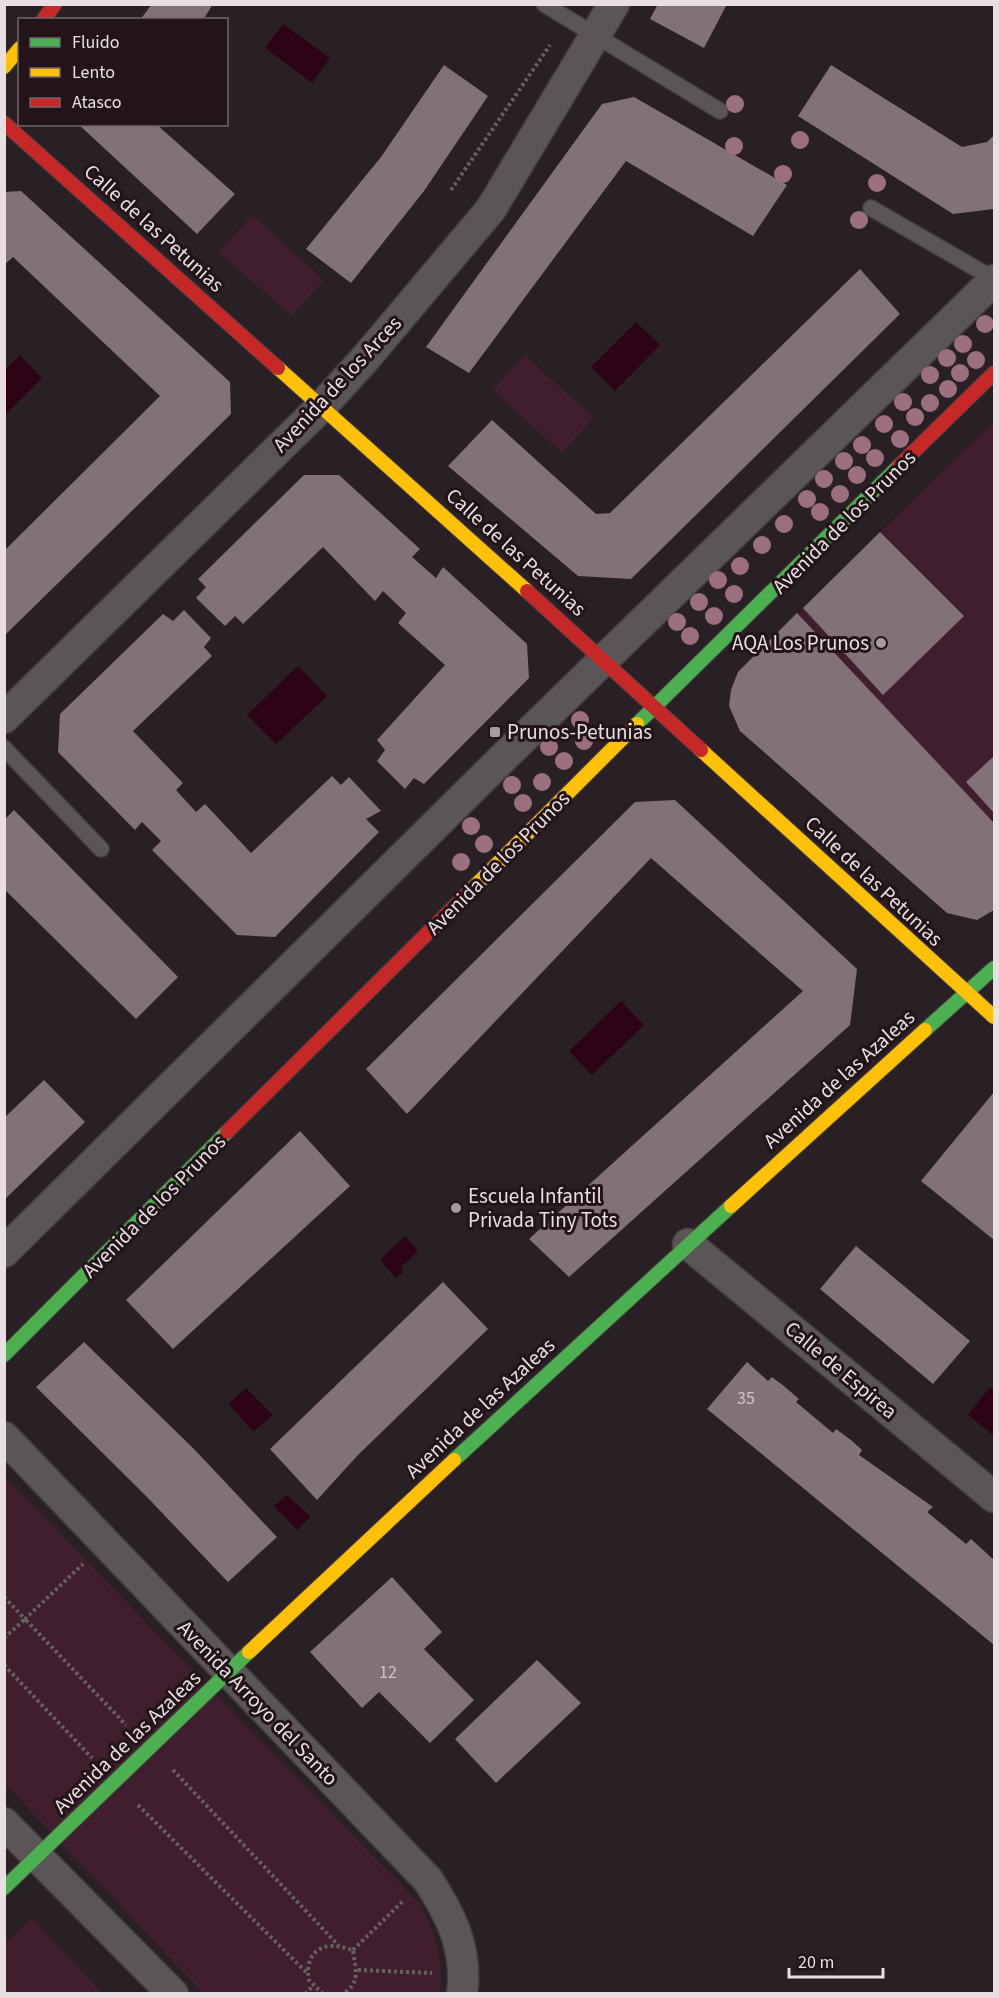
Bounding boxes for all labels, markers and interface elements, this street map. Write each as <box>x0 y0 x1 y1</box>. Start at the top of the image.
legend <box>18 18 228 126</box>
text: Fluido <box>72 30 119 55</box>
text: Lento <box>72 60 115 85</box>
text: Atasco <box>72 90 121 115</box>
street label: Calle de las Petunias <box>77 157 231 299</box>
street label: Avenida de los Arces <box>266 309 409 459</box>
street label: Avenida de los Prunos <box>765 443 923 601</box>
street label: Calle de las Petunias <box>439 481 593 623</box>
place label: AQA Los Prunos <box>732 628 869 658</box>
marker: AQA Los Prunos <box>874 636 888 650</box>
place label: Prunos-Petunias <box>507 717 652 747</box>
marker: Prunos-Petunias <box>488 725 502 739</box>
street label: Avenida de los Prunos <box>419 784 577 942</box>
street label: Calle de las Petunias <box>798 809 950 953</box>
street label: Avenida de las Azaleas <box>757 1002 922 1155</box>
street label: Avenida de los Prunos <box>75 1127 233 1285</box>
place label: Escuela Infantil Privada Tiny Tots <box>468 1181 617 1235</box>
marker: Escuela Infantil Privada Tiny Tots <box>449 1201 463 1215</box>
street label: Calle de Espirea <box>778 1314 904 1426</box>
street label: Avenida de las Azaleas <box>398 1330 562 1485</box>
house number: 35 <box>737 1386 755 1411</box>
street label: Avenida Arroyo del Santo <box>171 1613 345 1793</box>
house number: 12 <box>379 1660 397 1685</box>
street label: Avenida de las Azaleas <box>46 1663 208 1821</box>
scale bar <box>789 1941 884 1979</box>
text: 20 m <box>798 1950 834 1975</box>

